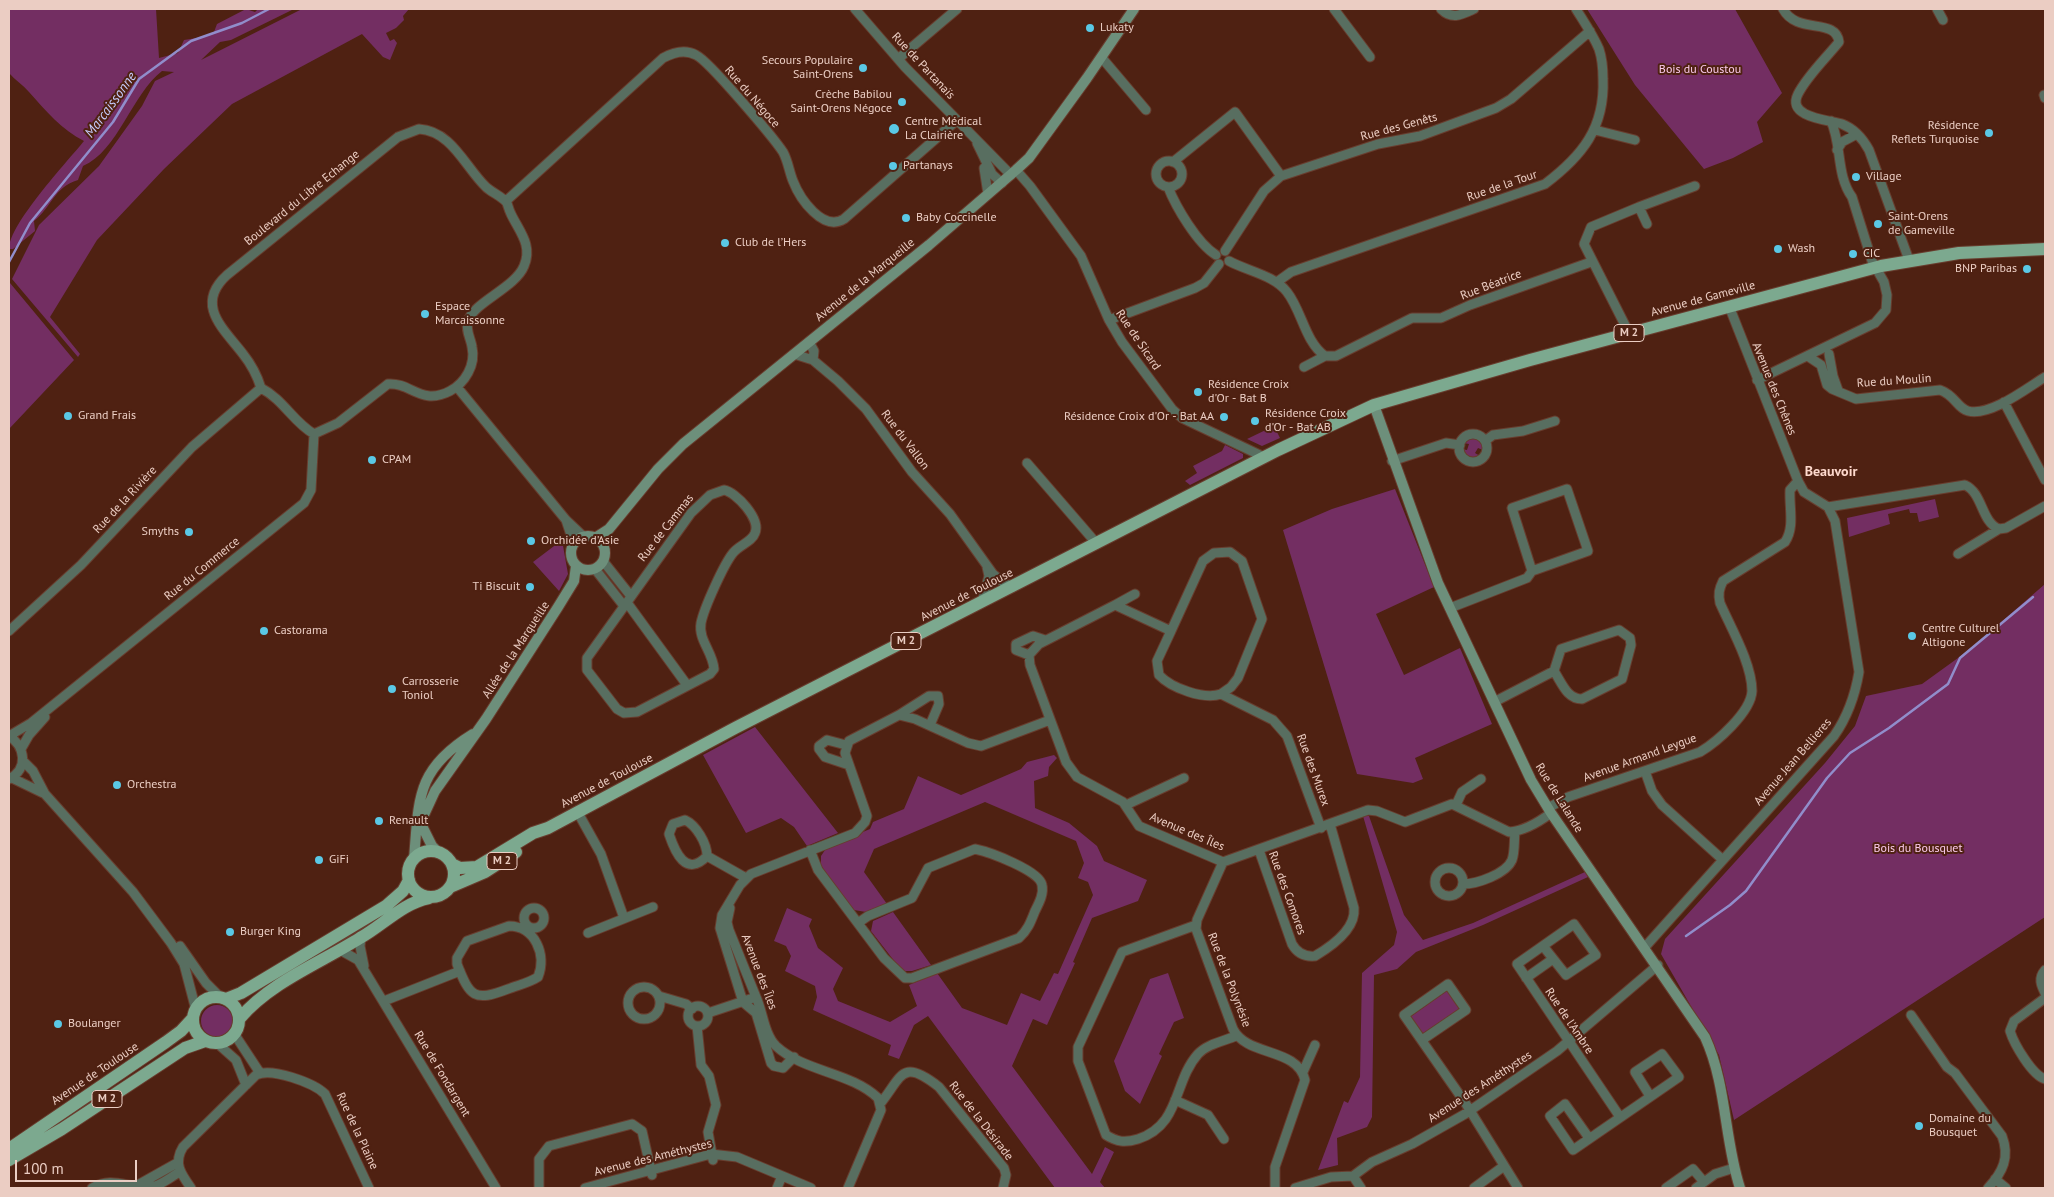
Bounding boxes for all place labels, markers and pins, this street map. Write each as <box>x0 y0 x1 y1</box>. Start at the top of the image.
place label: Lukaty <box>1100 21 1134 35</box>
marker: Lukaty <box>1084 22 1096 34</box>
place label: Secours Populaire Saint-Orens <box>762 54 853 82</box>
marker: Secours Populaire Saint-Orens <box>857 62 869 74</box>
place label: Crèche Babilou Saint-Orens Négoce <box>791 88 892 116</box>
marker: Crèche Babilou Saint-Orens Négoce <box>896 96 908 108</box>
place label: Centre Médical La Clairière <box>905 115 982 143</box>
place label: Résidence Reflets Turquoise <box>1891 119 1979 147</box>
marker: Centre Médical La Clairière <box>887 122 901 136</box>
marker: Résidence Reflets Turquoise <box>1983 127 1995 139</box>
place label: Partanays <box>903 159 953 173</box>
marker: Partanays <box>887 160 899 172</box>
place label: Village <box>1866 170 1902 184</box>
marker: Village <box>1850 171 1862 183</box>
place label: Saint-Orens de Gameville <box>1888 210 1955 238</box>
place label: Baby Coccinelle <box>916 211 996 225</box>
marker: Baby Coccinelle <box>900 212 912 224</box>
marker: Saint-Orens de Gameville <box>1872 218 1884 230</box>
place label: Club de l’Hers <box>735 236 806 250</box>
marker: Club de l’Hers <box>719 237 731 249</box>
place label: Wash <box>1788 242 1815 256</box>
marker: Wash <box>1772 243 1784 255</box>
place label: CIC <box>1863 247 1880 261</box>
marker: CIC <box>1847 248 1859 260</box>
place label: BNP Paribas <box>1955 262 2017 276</box>
marker: BNP Paribas <box>2021 263 2033 275</box>
place label: Espace Marcaissonne <box>435 300 505 328</box>
marker: Espace Marcaissonne <box>419 308 431 320</box>
place label: Résidence Croix d'Or - Bat B <box>1208 378 1289 406</box>
marker: Résidence Croix d'Or - Bat B <box>1192 386 1204 398</box>
place label: Résidence Croix d'Or - Bat AB <box>1265 407 1346 435</box>
place label: Grand Frais <box>78 409 136 423</box>
marker: Grand Frais <box>62 410 74 422</box>
place label: Résidence Croix d'Or - Bat AA <box>1064 410 1214 424</box>
marker: Résidence Croix d'Or - Bat AA <box>1218 411 1230 423</box>
marker: Résidence Croix d'Or - Bat AB <box>1249 415 1261 427</box>
place label: CPAM <box>382 453 411 467</box>
marker: CPAM <box>366 454 378 466</box>
place label: Smyths <box>142 525 179 539</box>
marker: Smyths <box>183 526 195 538</box>
place label: Orchidée d'Asie <box>541 534 619 548</box>
marker: Orchidée d'Asie <box>525 535 537 547</box>
place label: Ti Biscuit <box>472 580 520 594</box>
marker: Ti Biscuit <box>524 581 536 593</box>
place label: Centre Culturel Altigone <box>1922 622 1999 650</box>
place label: Castorama <box>274 624 328 638</box>
marker: Castorama <box>258 625 270 637</box>
marker: Centre Culturel Altigone <box>1906 630 1918 642</box>
place label: Carrosserie Toniol <box>402 675 459 703</box>
marker: Carrosserie Toniol <box>386 683 398 695</box>
place label: Orchestra <box>127 778 177 792</box>
marker: Orchestra <box>111 779 123 791</box>
place label: Renault <box>389 814 428 828</box>
marker: Renault <box>373 815 385 827</box>
place label: GiFi <box>329 853 349 867</box>
marker: GiFi <box>313 854 325 866</box>
place label: Burger King <box>240 925 301 939</box>
marker: Burger King <box>224 926 236 938</box>
place label: Boulanger <box>68 1017 121 1031</box>
marker: Boulanger <box>52 1018 64 1030</box>
place label: Domaine du Bousquet <box>1929 1112 1991 1140</box>
marker: Domaine du Bousquet <box>1913 1120 1925 1132</box>

